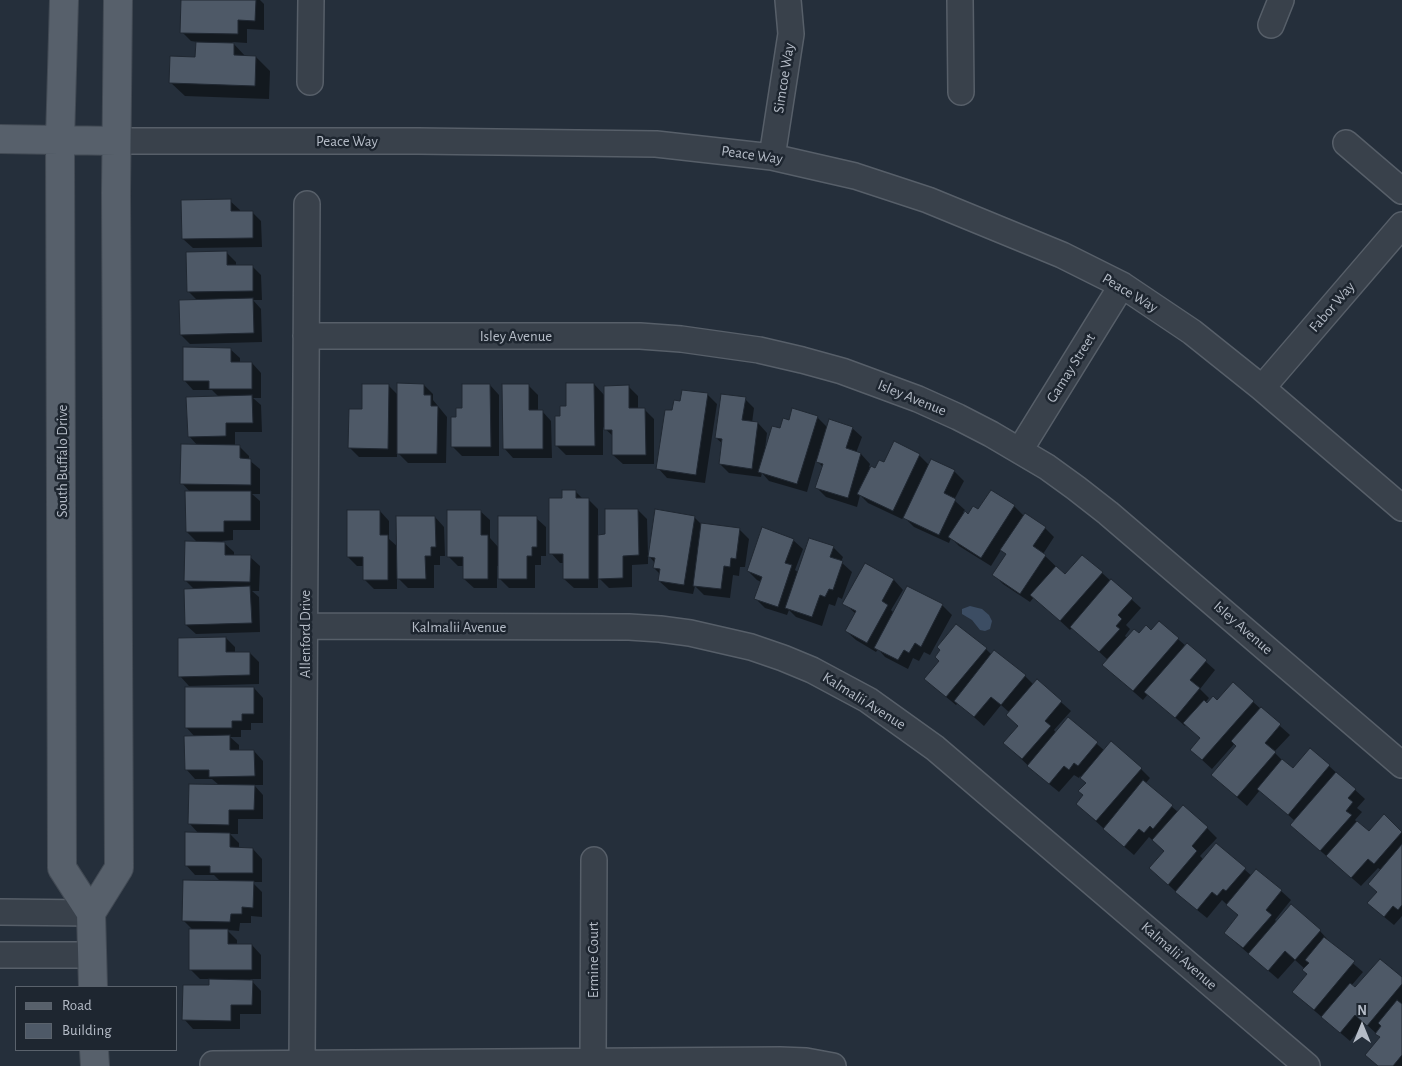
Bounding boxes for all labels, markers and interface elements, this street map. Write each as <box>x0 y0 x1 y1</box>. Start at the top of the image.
street label: Simcoe Way <box>770 42 798 114</box>
street label: Peace Way <box>316 132 378 150</box>
street label: Peace Way <box>720 142 784 168</box>
street label: Peace Way <box>1099 269 1161 317</box>
street label: Fabor Way <box>1305 278 1359 336</box>
street label: Isley Avenue <box>480 327 552 345</box>
street label: Gamay Street <box>1043 330 1099 406</box>
street label: Isley Avenue <box>875 376 949 420</box>
street label: South Buffalo Drive <box>53 404 71 518</box>
street label: Allenford Drive <box>296 590 314 678</box>
street label: Isley Avenue <box>1210 597 1276 659</box>
street label: Kalmalii Avenue <box>412 618 506 636</box>
street label: Kalmalii Avenue <box>819 668 909 734</box>
street label: Kalmalii Avenue <box>1137 918 1221 994</box>
street label: Ermine Court <box>584 922 602 998</box>
legend <box>15 986 178 1051</box>
text: Road <box>62 998 92 1013</box>
north arrow <box>1337 1001 1387 1051</box>
text: N <box>1357 1004 1367 1018</box>
text: Building <box>62 1023 112 1038</box>

